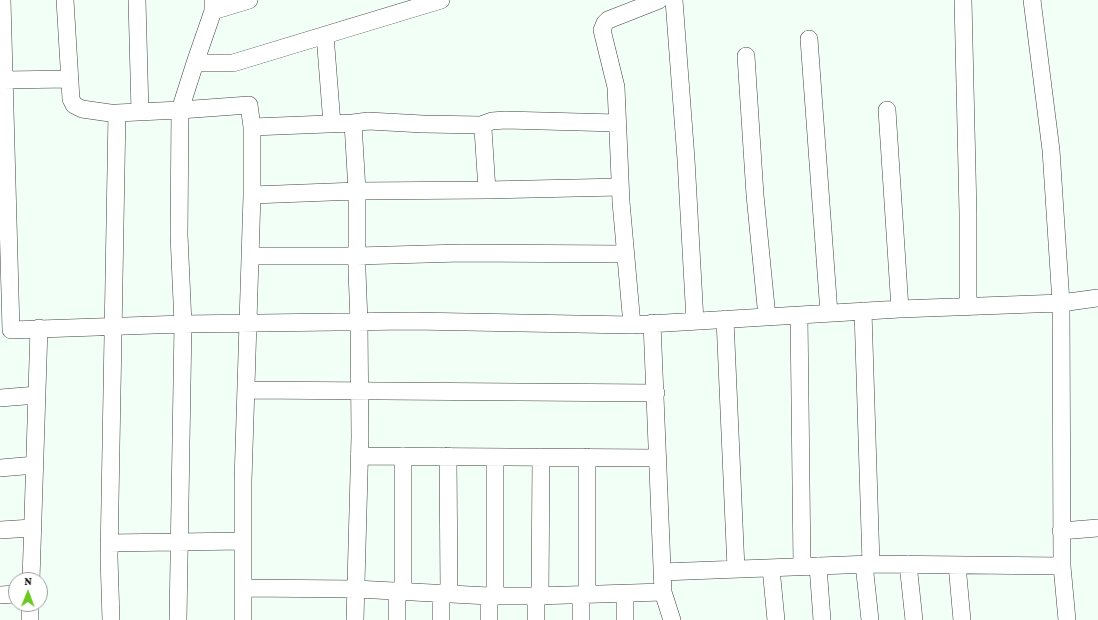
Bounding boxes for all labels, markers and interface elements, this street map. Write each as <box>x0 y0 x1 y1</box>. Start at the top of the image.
north arrow <box>8 572 48 612</box>
text: N <box>24 575 32 587</box>

